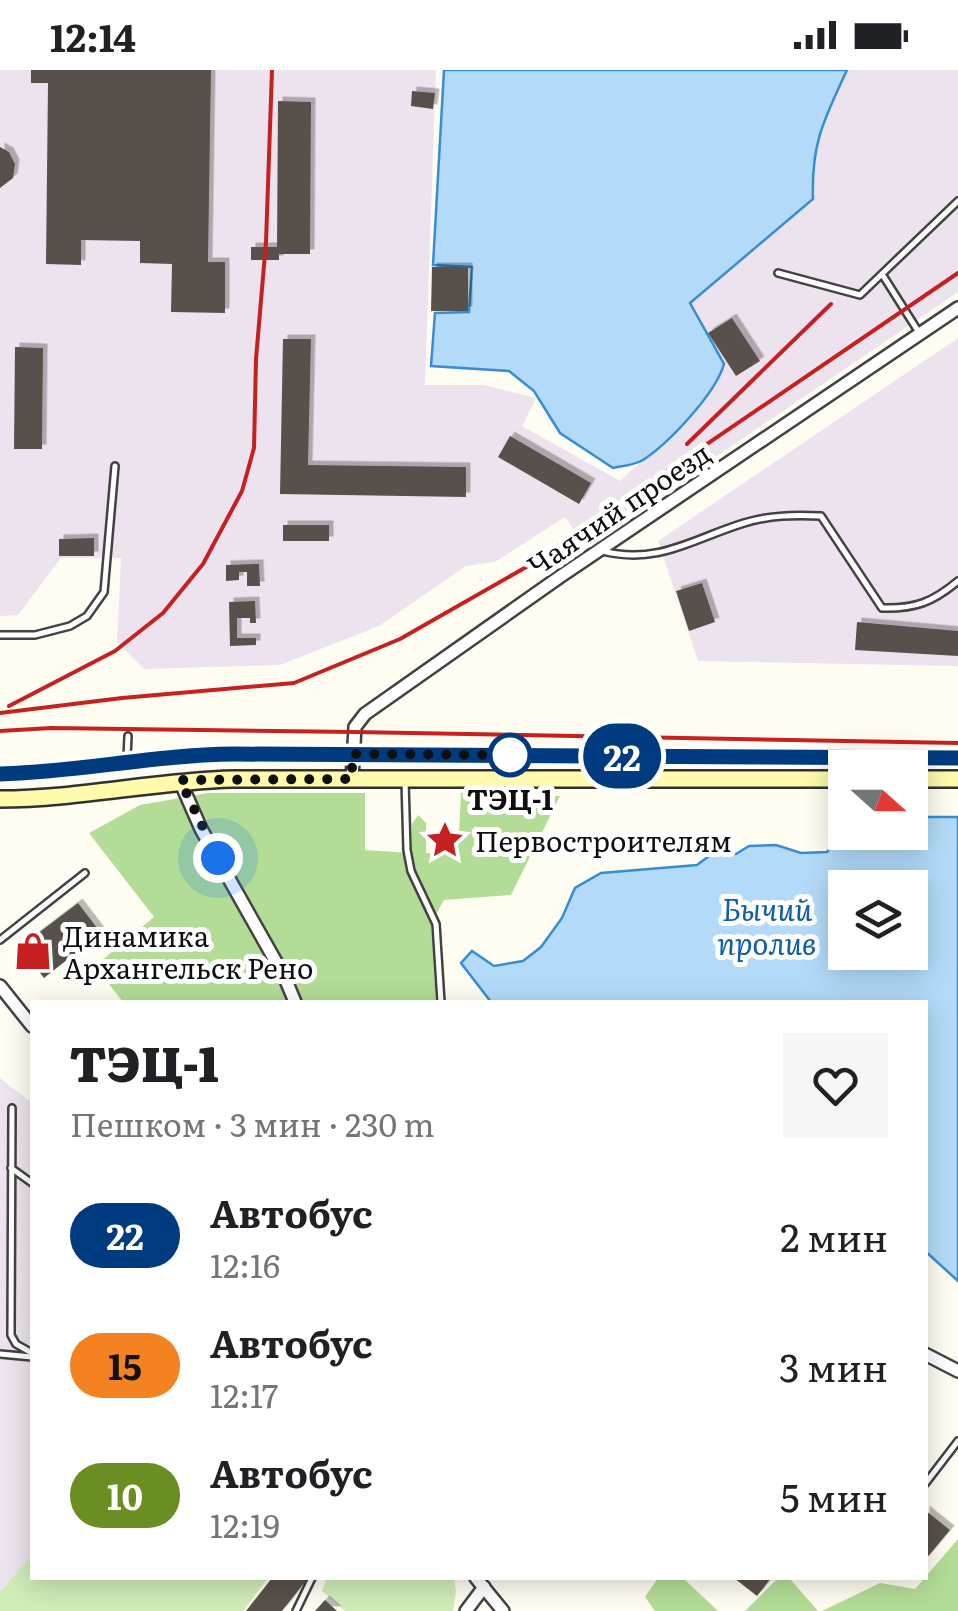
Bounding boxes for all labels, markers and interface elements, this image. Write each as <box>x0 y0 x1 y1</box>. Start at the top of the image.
text: 12:14 <box>50 7 136 64</box>
street label: Чаячий проезд <box>518 431 718 585</box>
line badge: 22 <box>577 724 667 788</box>
text: 22 <box>603 730 641 782</box>
marker: ТЭЦ-1 <box>489 734 531 776</box>
north arrow <box>828 750 928 850</box>
map controls <box>828 750 928 970</box>
place label: ТЭЦ-1 <box>467 777 553 819</box>
place icon: Первостроителям <box>424 819 466 861</box>
place label: Первостроителям <box>475 819 732 861</box>
your location <box>193 833 243 883</box>
button: layers <box>828 870 928 970</box>
water label: Бычий пролив <box>717 886 817 964</box>
place label: Динамика Архангельск Рено <box>63 914 313 988</box>
shop icon: Динамика Архангельск Рено <box>12 930 54 972</box>
text: ТЭЦ-1 <box>70 1026 219 1097</box>
button: heart <box>783 1033 888 1138</box>
text: Пешком · 3 мин · 230 m <box>70 1099 435 1147</box>
text: Автобус <box>210 1183 373 1240</box>
text: 2 мин <box>780 1207 888 1264</box>
text: 22 <box>106 1209 144 1261</box>
text: 12:16 <box>210 1240 280 1288</box>
text: Автобус <box>210 1313 373 1370</box>
text: 3 мин <box>779 1337 888 1394</box>
text: 15 <box>108 1339 142 1391</box>
text: 12:17 <box>210 1370 278 1418</box>
text: Автобус <box>210 1443 373 1500</box>
text: 5 мин <box>780 1467 888 1524</box>
text: 10 <box>107 1469 143 1521</box>
text: 12:19 <box>210 1500 280 1548</box>

